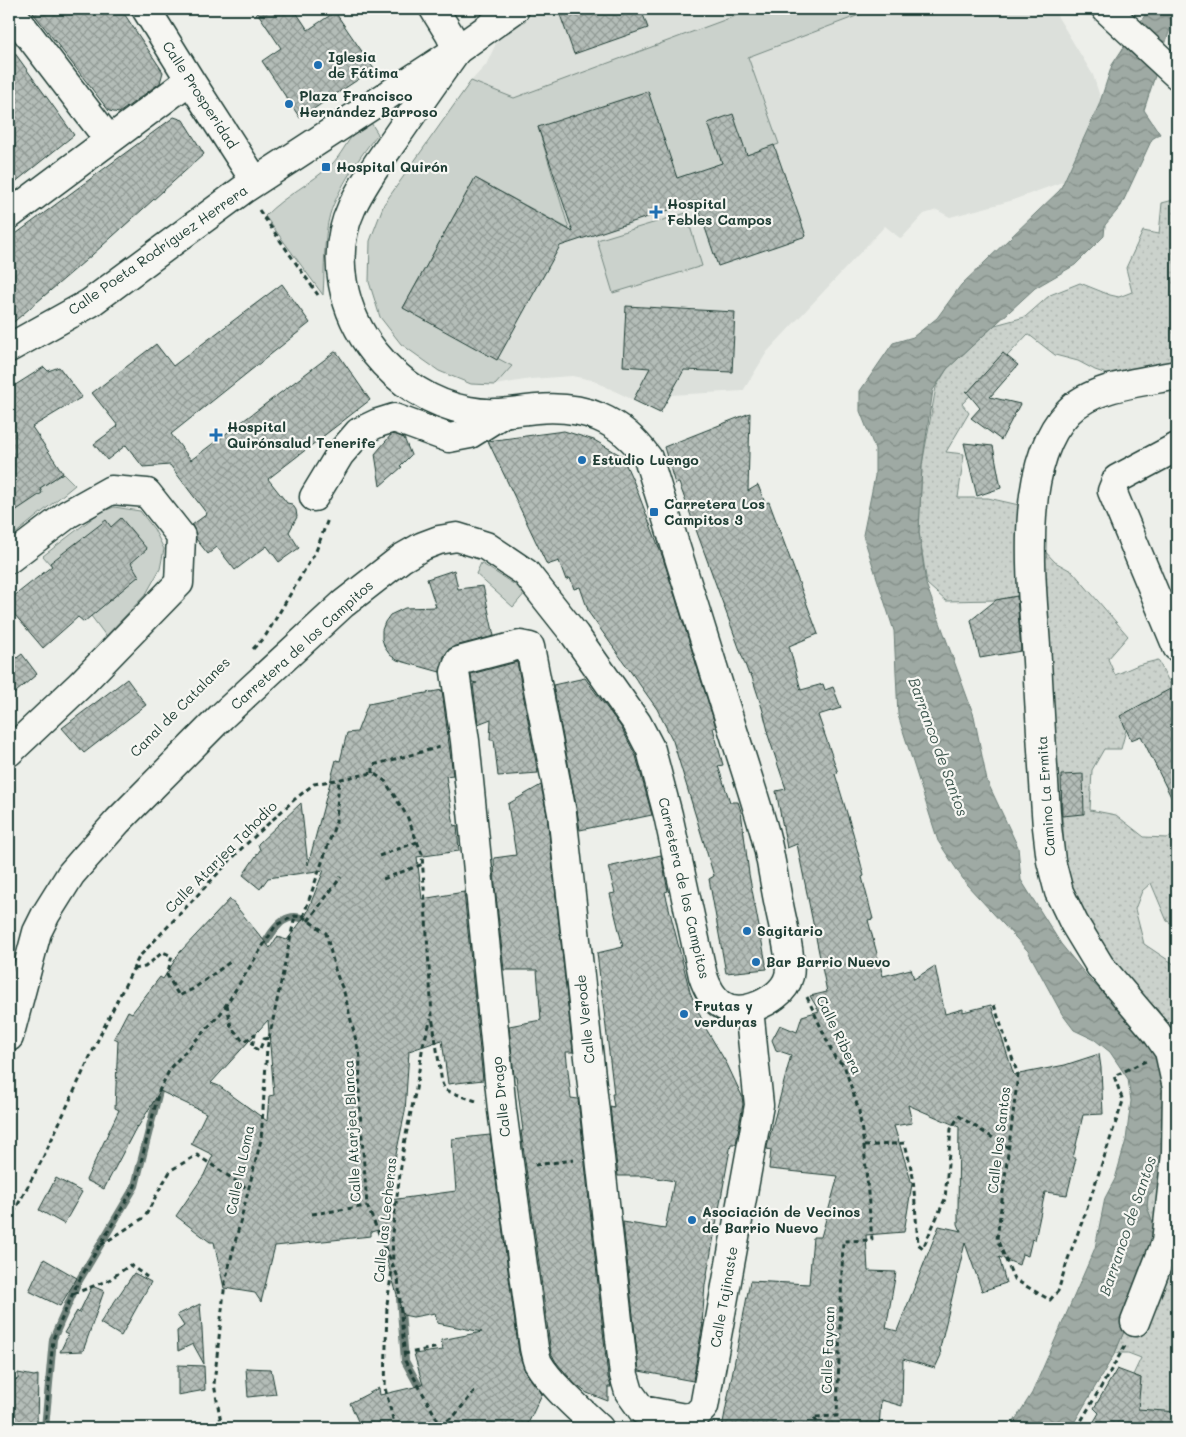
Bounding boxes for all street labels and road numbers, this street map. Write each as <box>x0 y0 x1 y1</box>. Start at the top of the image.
street label: Calle Prosperidad <box>159 37 242 152</box>
street label: Calle Poeta Rodríguez Herrera <box>64 180 251 319</box>
street label: Carretera de los Campitos <box>226 575 377 714</box>
street label: Canal de Catalanes <box>125 652 234 761</box>
street label: Camino La Ermita <box>1032 735 1059 857</box>
street label: Carretera de los Campitos <box>654 795 715 980</box>
street label: Calle Atarjea Tahodio <box>160 796 281 917</box>
street label: Calle Verode <box>570 974 599 1065</box>
street label: Calle Ribera <box>812 992 867 1077</box>
street label: Calle Drago <box>487 1056 514 1138</box>
street label: Calle Atarjea Blanca <box>338 1059 365 1203</box>
street label: Calle los Santos <box>983 1085 1014 1195</box>
street label: Calle la Loma <box>221 1123 258 1216</box>
street label: Calle las Lecheras <box>368 1156 401 1283</box>
street label: Calle Tajinaste <box>705 1245 742 1349</box>
street label: Calle Faycan <box>816 1306 839 1394</box>

